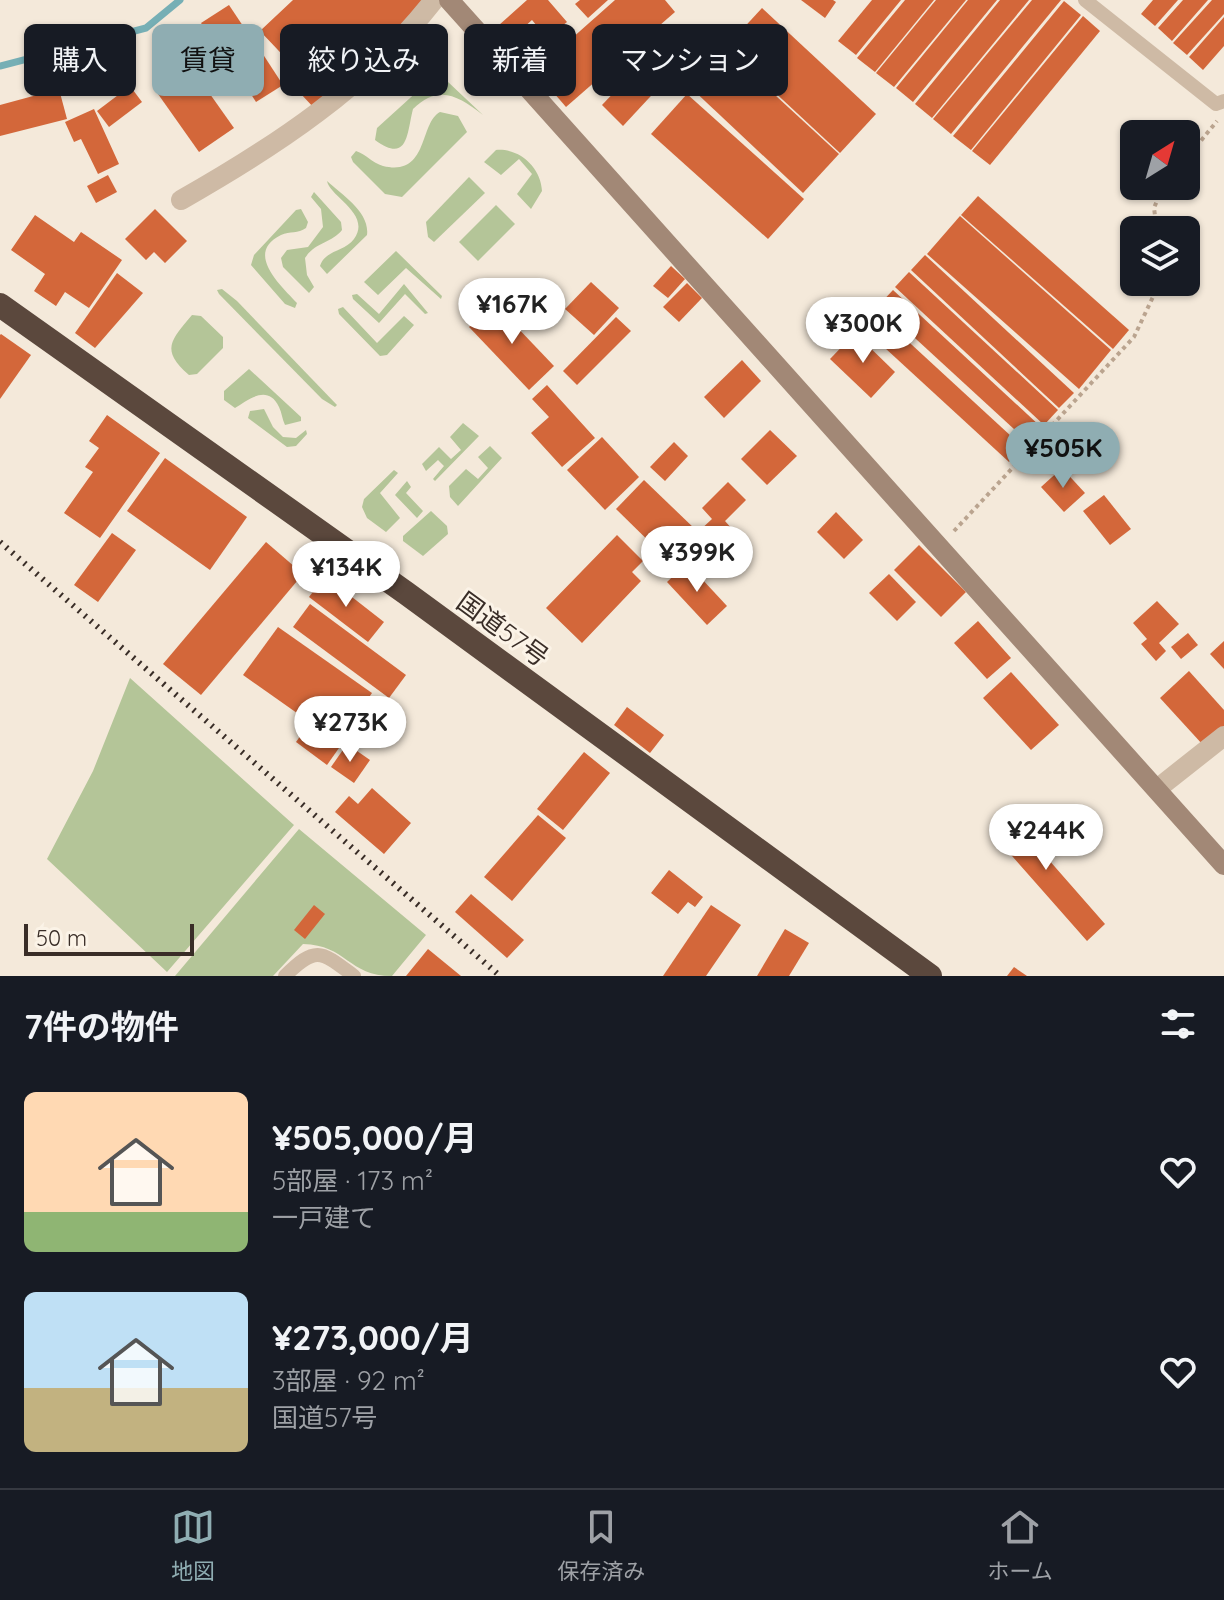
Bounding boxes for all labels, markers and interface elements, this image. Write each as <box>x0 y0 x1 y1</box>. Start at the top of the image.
chip: 購入 <box>24 24 136 96</box>
chip: 賃貸 <box>152 24 264 96</box>
chip: 絞り込み <box>280 24 448 96</box>
chip: 新着 <box>464 24 576 96</box>
chip: マンション <box>592 24 788 96</box>
north arrow <box>1120 120 1200 200</box>
map controls <box>1120 120 1200 296</box>
button: layers <box>1120 216 1200 296</box>
pin: ¥167K <box>456 278 568 346</box>
text: ¥167K <box>476 287 548 320</box>
pin: ¥300K <box>807 297 919 365</box>
text: ¥300K <box>824 306 902 339</box>
pin: ¥505K <box>1007 422 1119 490</box>
text: ¥505K <box>1024 431 1102 464</box>
pin: ¥399K <box>641 526 753 594</box>
text: ¥399K <box>659 535 735 568</box>
pin: ¥134K <box>290 541 402 609</box>
text: ¥134K <box>310 550 382 583</box>
street label: 国道57号 <box>451 585 555 673</box>
pin: ¥273K <box>294 696 406 764</box>
text: ¥273K <box>312 705 388 738</box>
pin: ¥244K <box>990 804 1102 872</box>
text: ¥244K <box>1007 813 1085 846</box>
scale bar <box>24 920 194 956</box>
text: 50 m <box>36 924 87 952</box>
icon: filters <box>1156 1002 1200 1046</box>
text: 7件の物件 <box>24 1005 179 1048</box>
text: ¥505,000/月 <box>272 1116 478 1159</box>
icon: home <box>88 1124 184 1220</box>
icon: heart <box>1156 1150 1200 1194</box>
text: 5部屋 · 173 m² <box>272 1164 433 1197</box>
text: 一戸建て <box>272 1201 376 1234</box>
text: ¥273,000/月 <box>272 1316 474 1359</box>
icon: home <box>88 1324 184 1420</box>
icon: heart <box>1156 1350 1200 1394</box>
text: 3部屋 · 92 m² <box>272 1364 425 1397</box>
text: 国道57号 <box>272 1401 378 1434</box>
tab: 地図 <box>171 1505 215 1585</box>
tab: 保存済み <box>557 1505 645 1585</box>
tab: ホーム <box>988 1505 1053 1585</box>

